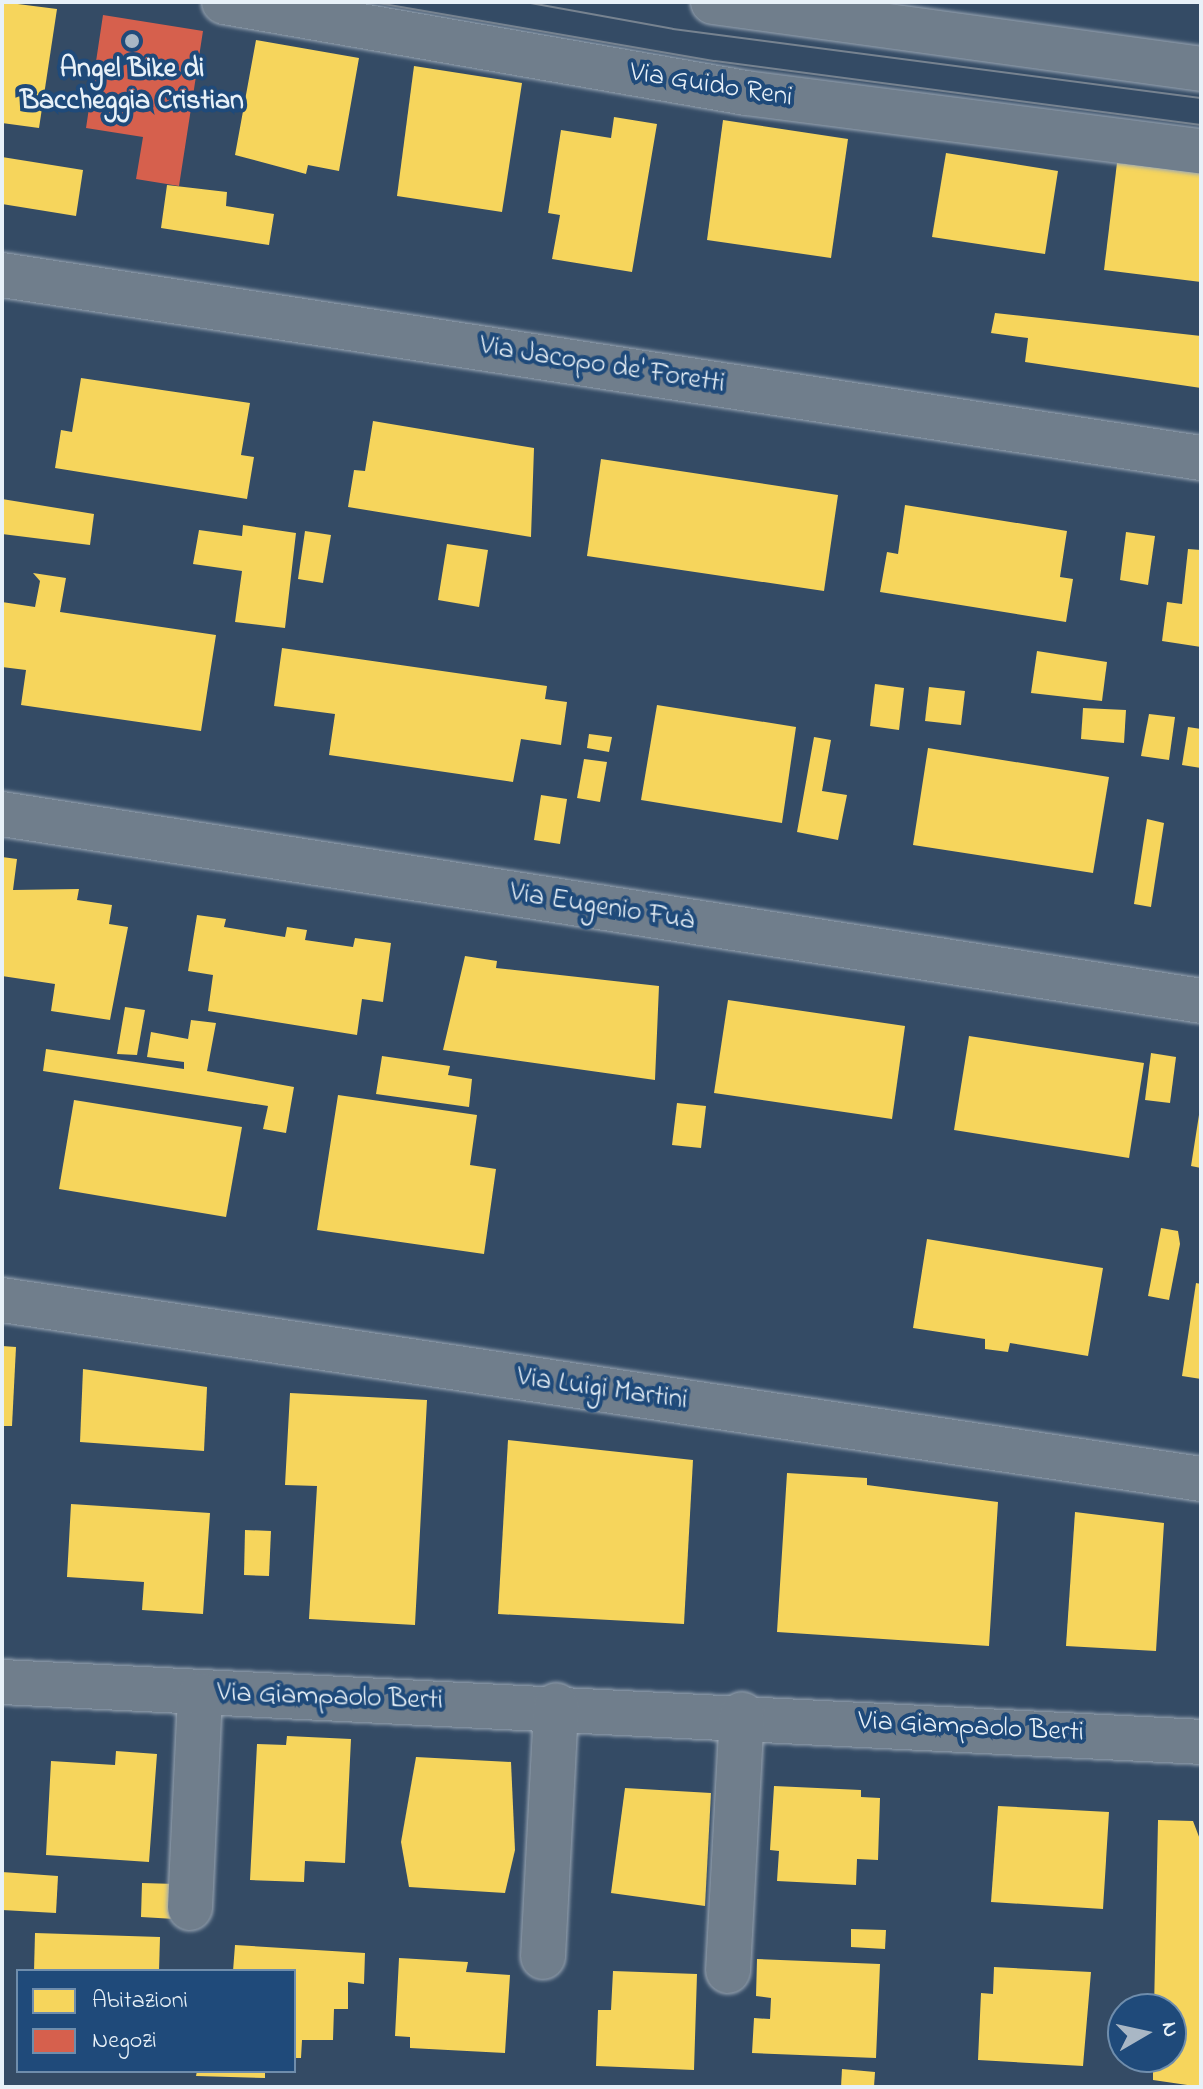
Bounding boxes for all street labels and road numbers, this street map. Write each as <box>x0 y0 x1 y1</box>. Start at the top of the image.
street label: Via Guido Reni <box>627 57 795 115</box>
street label: Via Jacopo de' Foretti <box>477 330 727 402</box>
street label: Via Eugenio Fuà <box>507 877 697 939</box>
street label: Via Luigi Martini <box>515 1361 689 1419</box>
street label: Via Giampaolo Berti <box>216 1677 444 1719</box>
street label: Via Giampaolo Berti <box>857 1705 1085 1751</box>

